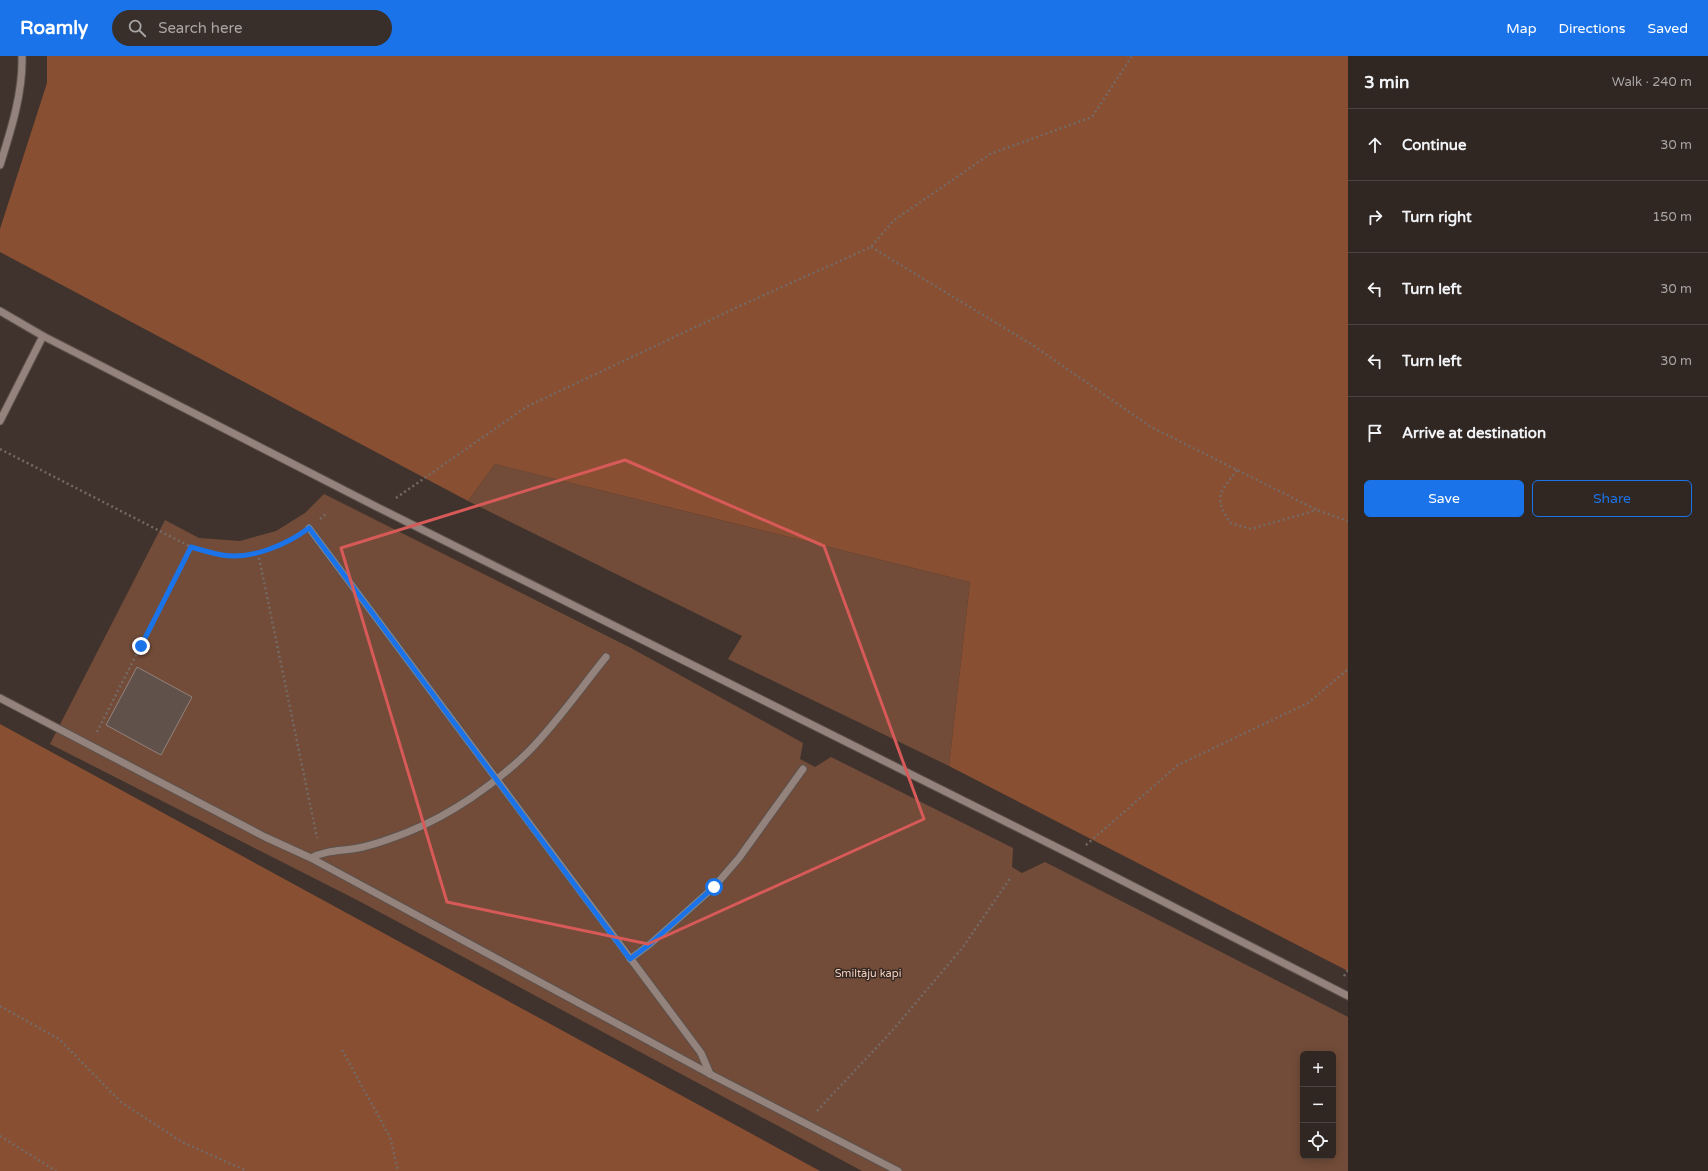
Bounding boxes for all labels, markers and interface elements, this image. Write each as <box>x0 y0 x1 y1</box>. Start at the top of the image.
search box <box>112 10 392 46</box>
text: Roamly <box>20 17 88 39</box>
icon: search <box>126 17 148 39</box>
text: Search here <box>158 19 243 37</box>
text: Map <box>1506 20 1537 37</box>
text: Directions <box>1559 20 1626 37</box>
text: Saved <box>1648 20 1688 37</box>
text: 3 min <box>1364 72 1409 93</box>
text: Walk · 240 m <box>1612 74 1692 90</box>
icon: ahead <box>1364 134 1386 156</box>
text: Continue <box>1402 136 1466 154</box>
text: 30 m <box>1660 137 1692 153</box>
icon: right <box>1364 206 1386 228</box>
text: Turn right <box>1402 208 1472 226</box>
text: 150 m <box>1652 209 1692 225</box>
icon: left <box>1364 278 1386 300</box>
text: Turn left <box>1402 280 1462 298</box>
text: 30 m <box>1660 281 1692 297</box>
icon: left <box>1364 350 1386 372</box>
text: Turn left <box>1402 352 1462 370</box>
text: 30 m <box>1660 353 1692 369</box>
icon: arrive <box>1364 422 1386 444</box>
text: Arrive at destination <box>1402 424 1546 442</box>
button: Save <box>1364 480 1524 517</box>
button: Share <box>1532 480 1692 517</box>
route end <box>132 637 150 655</box>
route start <box>705 878 723 896</box>
park label: Smiltāju kapi <box>835 967 901 980</box>
map controls <box>1300 1051 1336 1159</box>
button: + <box>1300 1051 1336 1087</box>
button: − <box>1300 1087 1336 1123</box>
button: locate <box>1300 1123 1336 1159</box>

